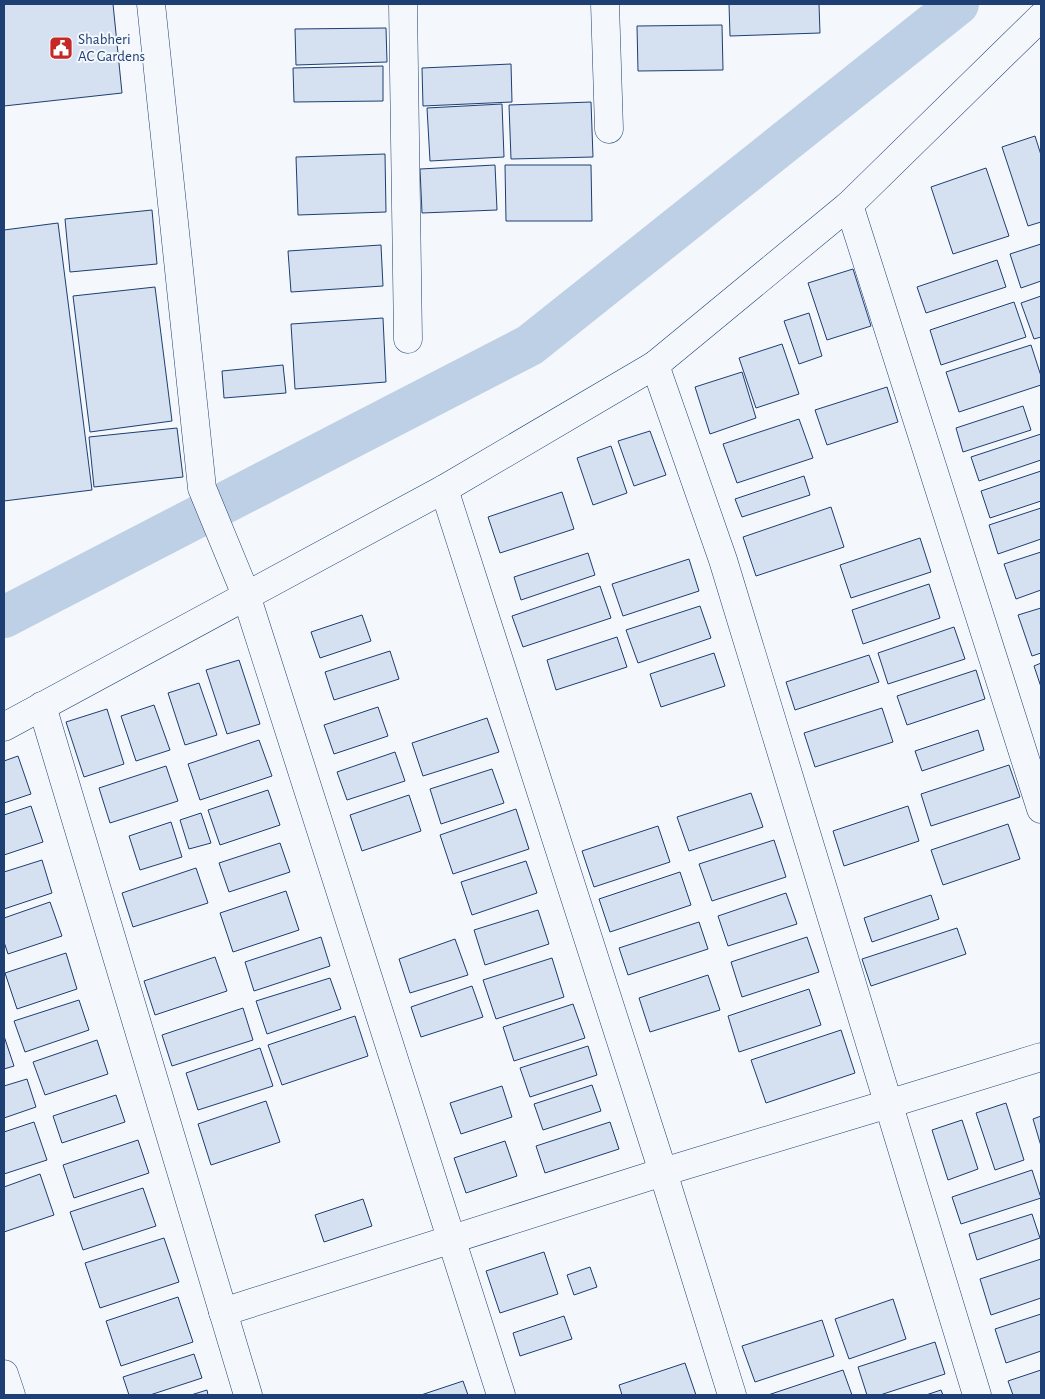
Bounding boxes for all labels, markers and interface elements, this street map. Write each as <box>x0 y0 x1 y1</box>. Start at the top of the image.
place label: Shabheri AC Gardens <box>78 32 145 64</box>
public building icon: Shabheri AC Gardens <box>48 35 74 61</box>

